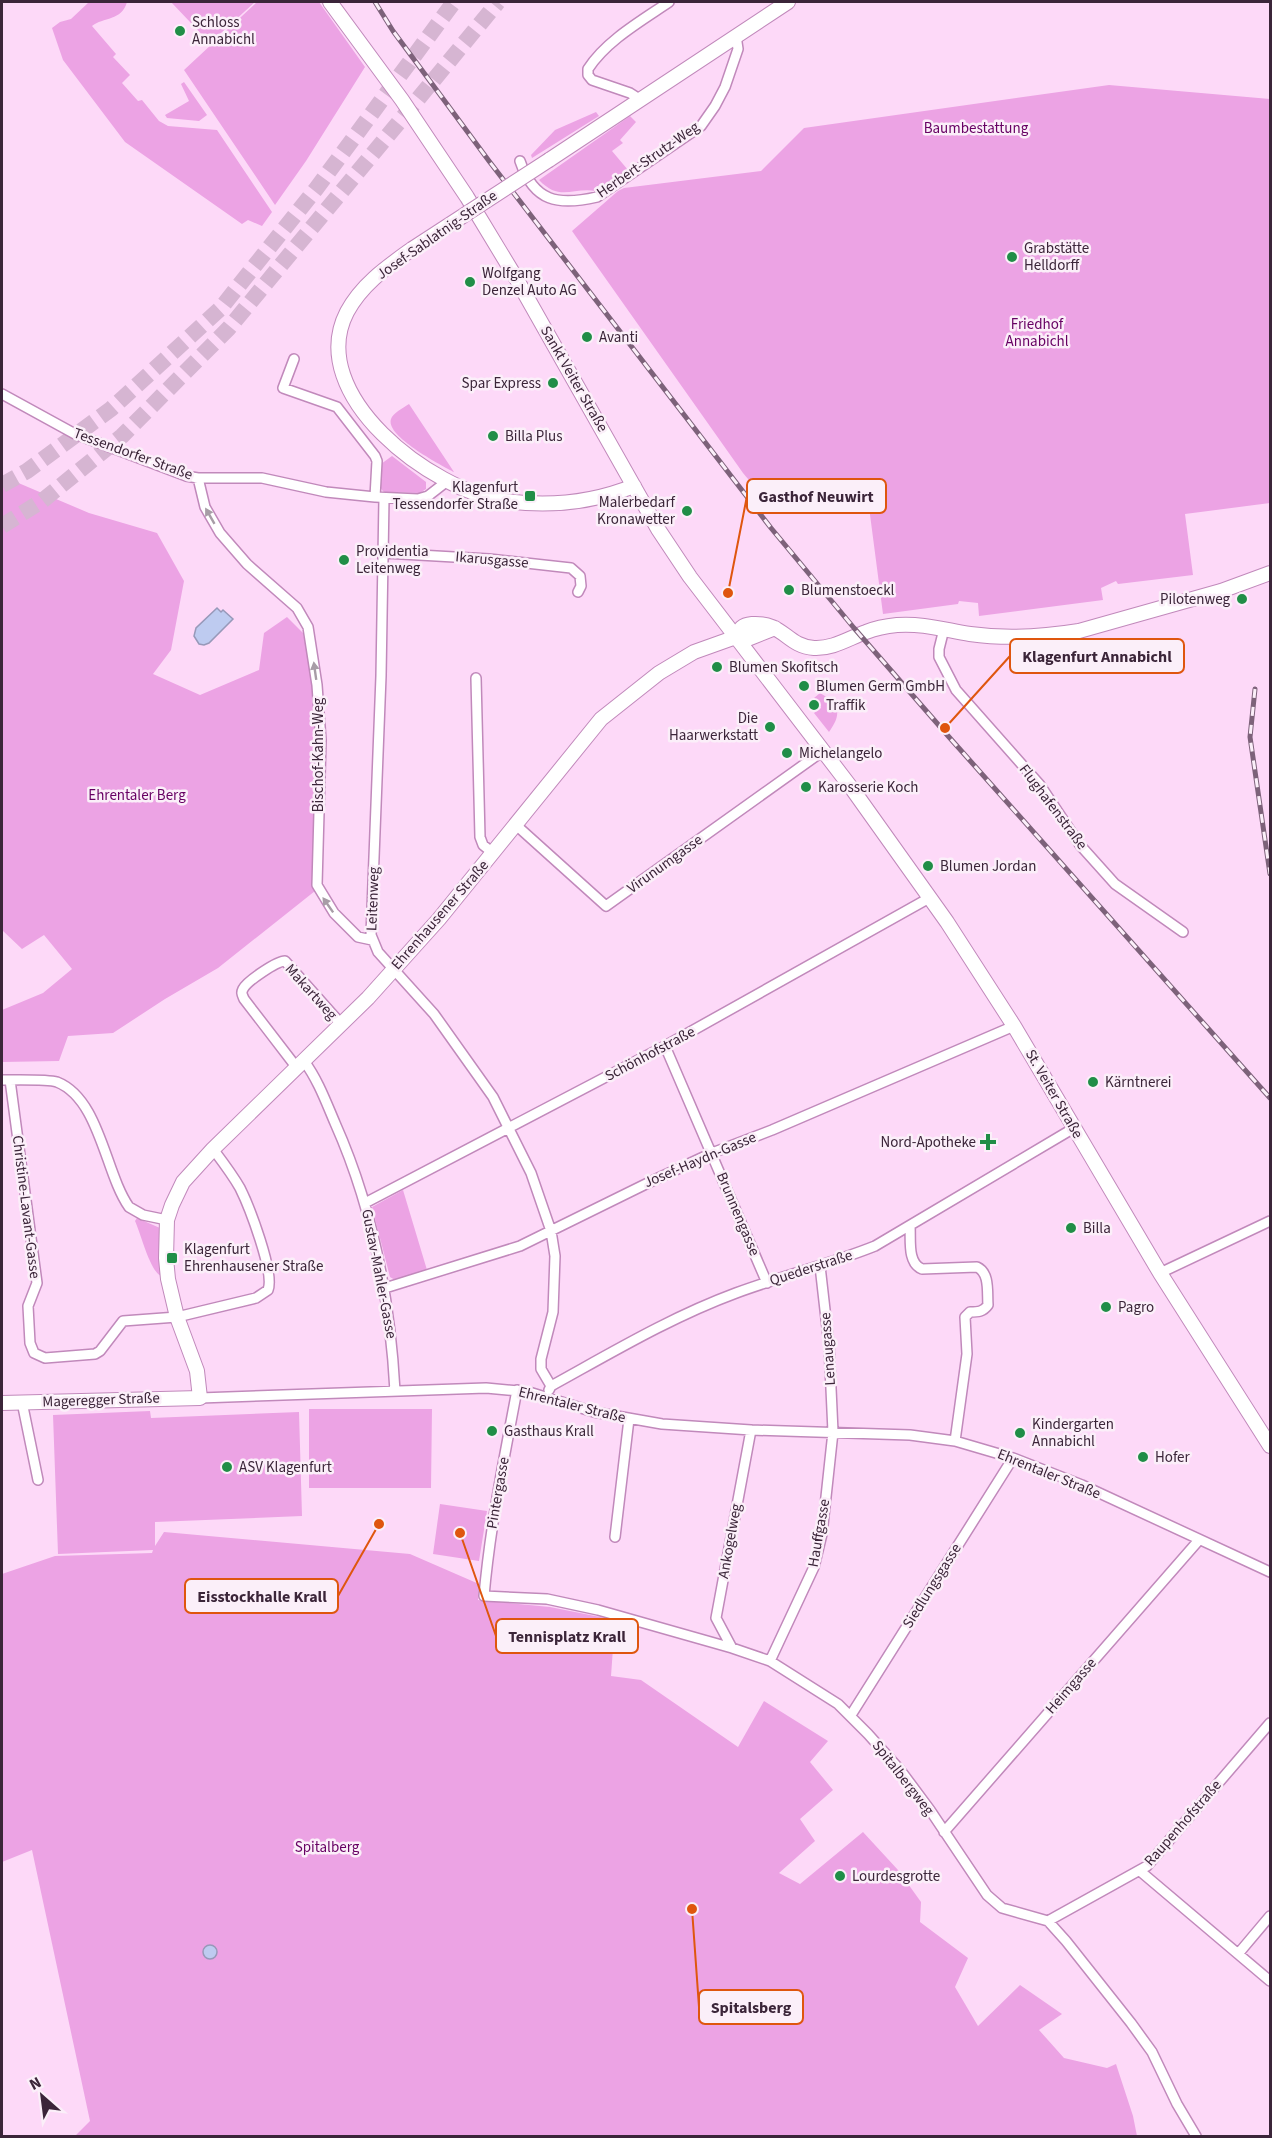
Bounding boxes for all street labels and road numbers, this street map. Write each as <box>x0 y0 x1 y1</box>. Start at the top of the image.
street label: Herbert-Strutz-Weg <box>592 116 704 203</box>
street label: Josef-Sablatnig-Straße <box>373 185 501 285</box>
street label: Sankt Veiter Straße <box>535 322 613 436</box>
street label: Tessendorfer Straße <box>70 423 196 485</box>
street label: Ikarusgasse <box>455 546 529 574</box>
street label: Bischof-Kahn-Weg <box>308 697 329 812</box>
street label: Flughafenstraße <box>1014 760 1092 854</box>
street label: Virunumgasse <box>623 830 707 898</box>
street label: Ehrenhausener Straße <box>386 855 494 975</box>
street label: Leitenweg <box>361 866 385 932</box>
street label: Makartweg <box>280 959 342 1025</box>
street label: Schönhofstraße <box>601 1021 699 1087</box>
street label: St. Veiter Straße <box>1020 1045 1088 1143</box>
street label: Josef-Haydn-Gasse <box>641 1127 759 1193</box>
street label: Christine-Lavant-Gasse <box>7 1134 45 1280</box>
street label: Brunnengasse <box>711 1169 765 1259</box>
street label: Gustav-Mahler-Gasse <box>356 1207 402 1341</box>
street label: Quederstraße <box>767 1245 855 1291</box>
street label: Lenaugasse <box>815 1312 841 1386</box>
street label: Ehrentaler Straße <box>516 1382 628 1428</box>
street label: Mageregger Straße <box>42 1387 160 1413</box>
street label: Ehrentaler Straße <box>994 1444 1104 1504</box>
street label: Pintergasse <box>481 1455 515 1531</box>
street label: Hauffgasse <box>803 1497 835 1569</box>
street label: Ankogelweg <box>713 1501 747 1580</box>
street label: Siedlungsgasse <box>898 1540 966 1632</box>
street label: Heimgasse <box>1041 1653 1101 1719</box>
street label: Spitalbergweg <box>867 1736 939 1820</box>
street label: Raupenhofstraße <box>1140 1775 1226 1871</box>

